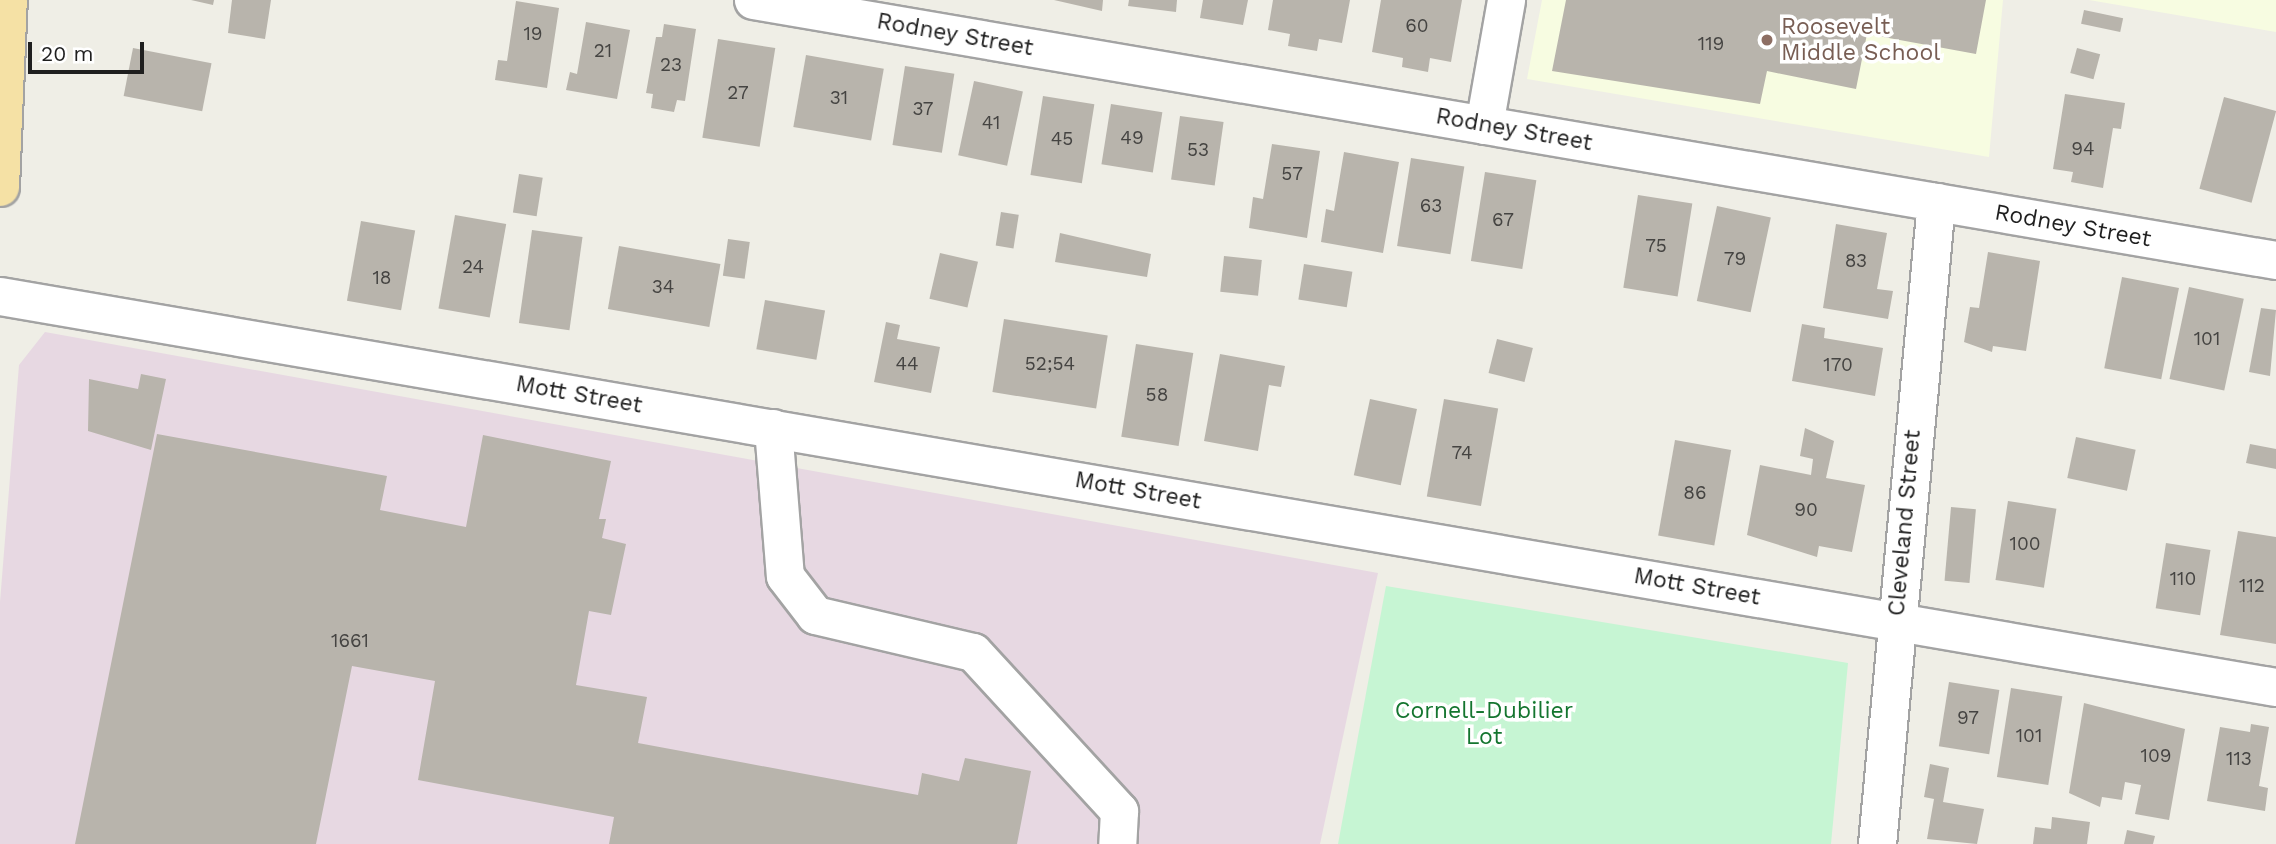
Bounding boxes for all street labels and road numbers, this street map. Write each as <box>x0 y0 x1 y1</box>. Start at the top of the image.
street label: Rodney Street <box>874 8 1036 62</box>
street label: Rodney Street <box>1433 103 1595 157</box>
street label: Rodney Street <box>1992 199 2154 253</box>
street label: Mott Street <box>514 370 644 420</box>
street label: Cleveland Street <box>1883 429 1927 617</box>
street label: Mott Street <box>1073 466 1203 516</box>
street label: Mott Street <box>1632 562 1762 612</box>

